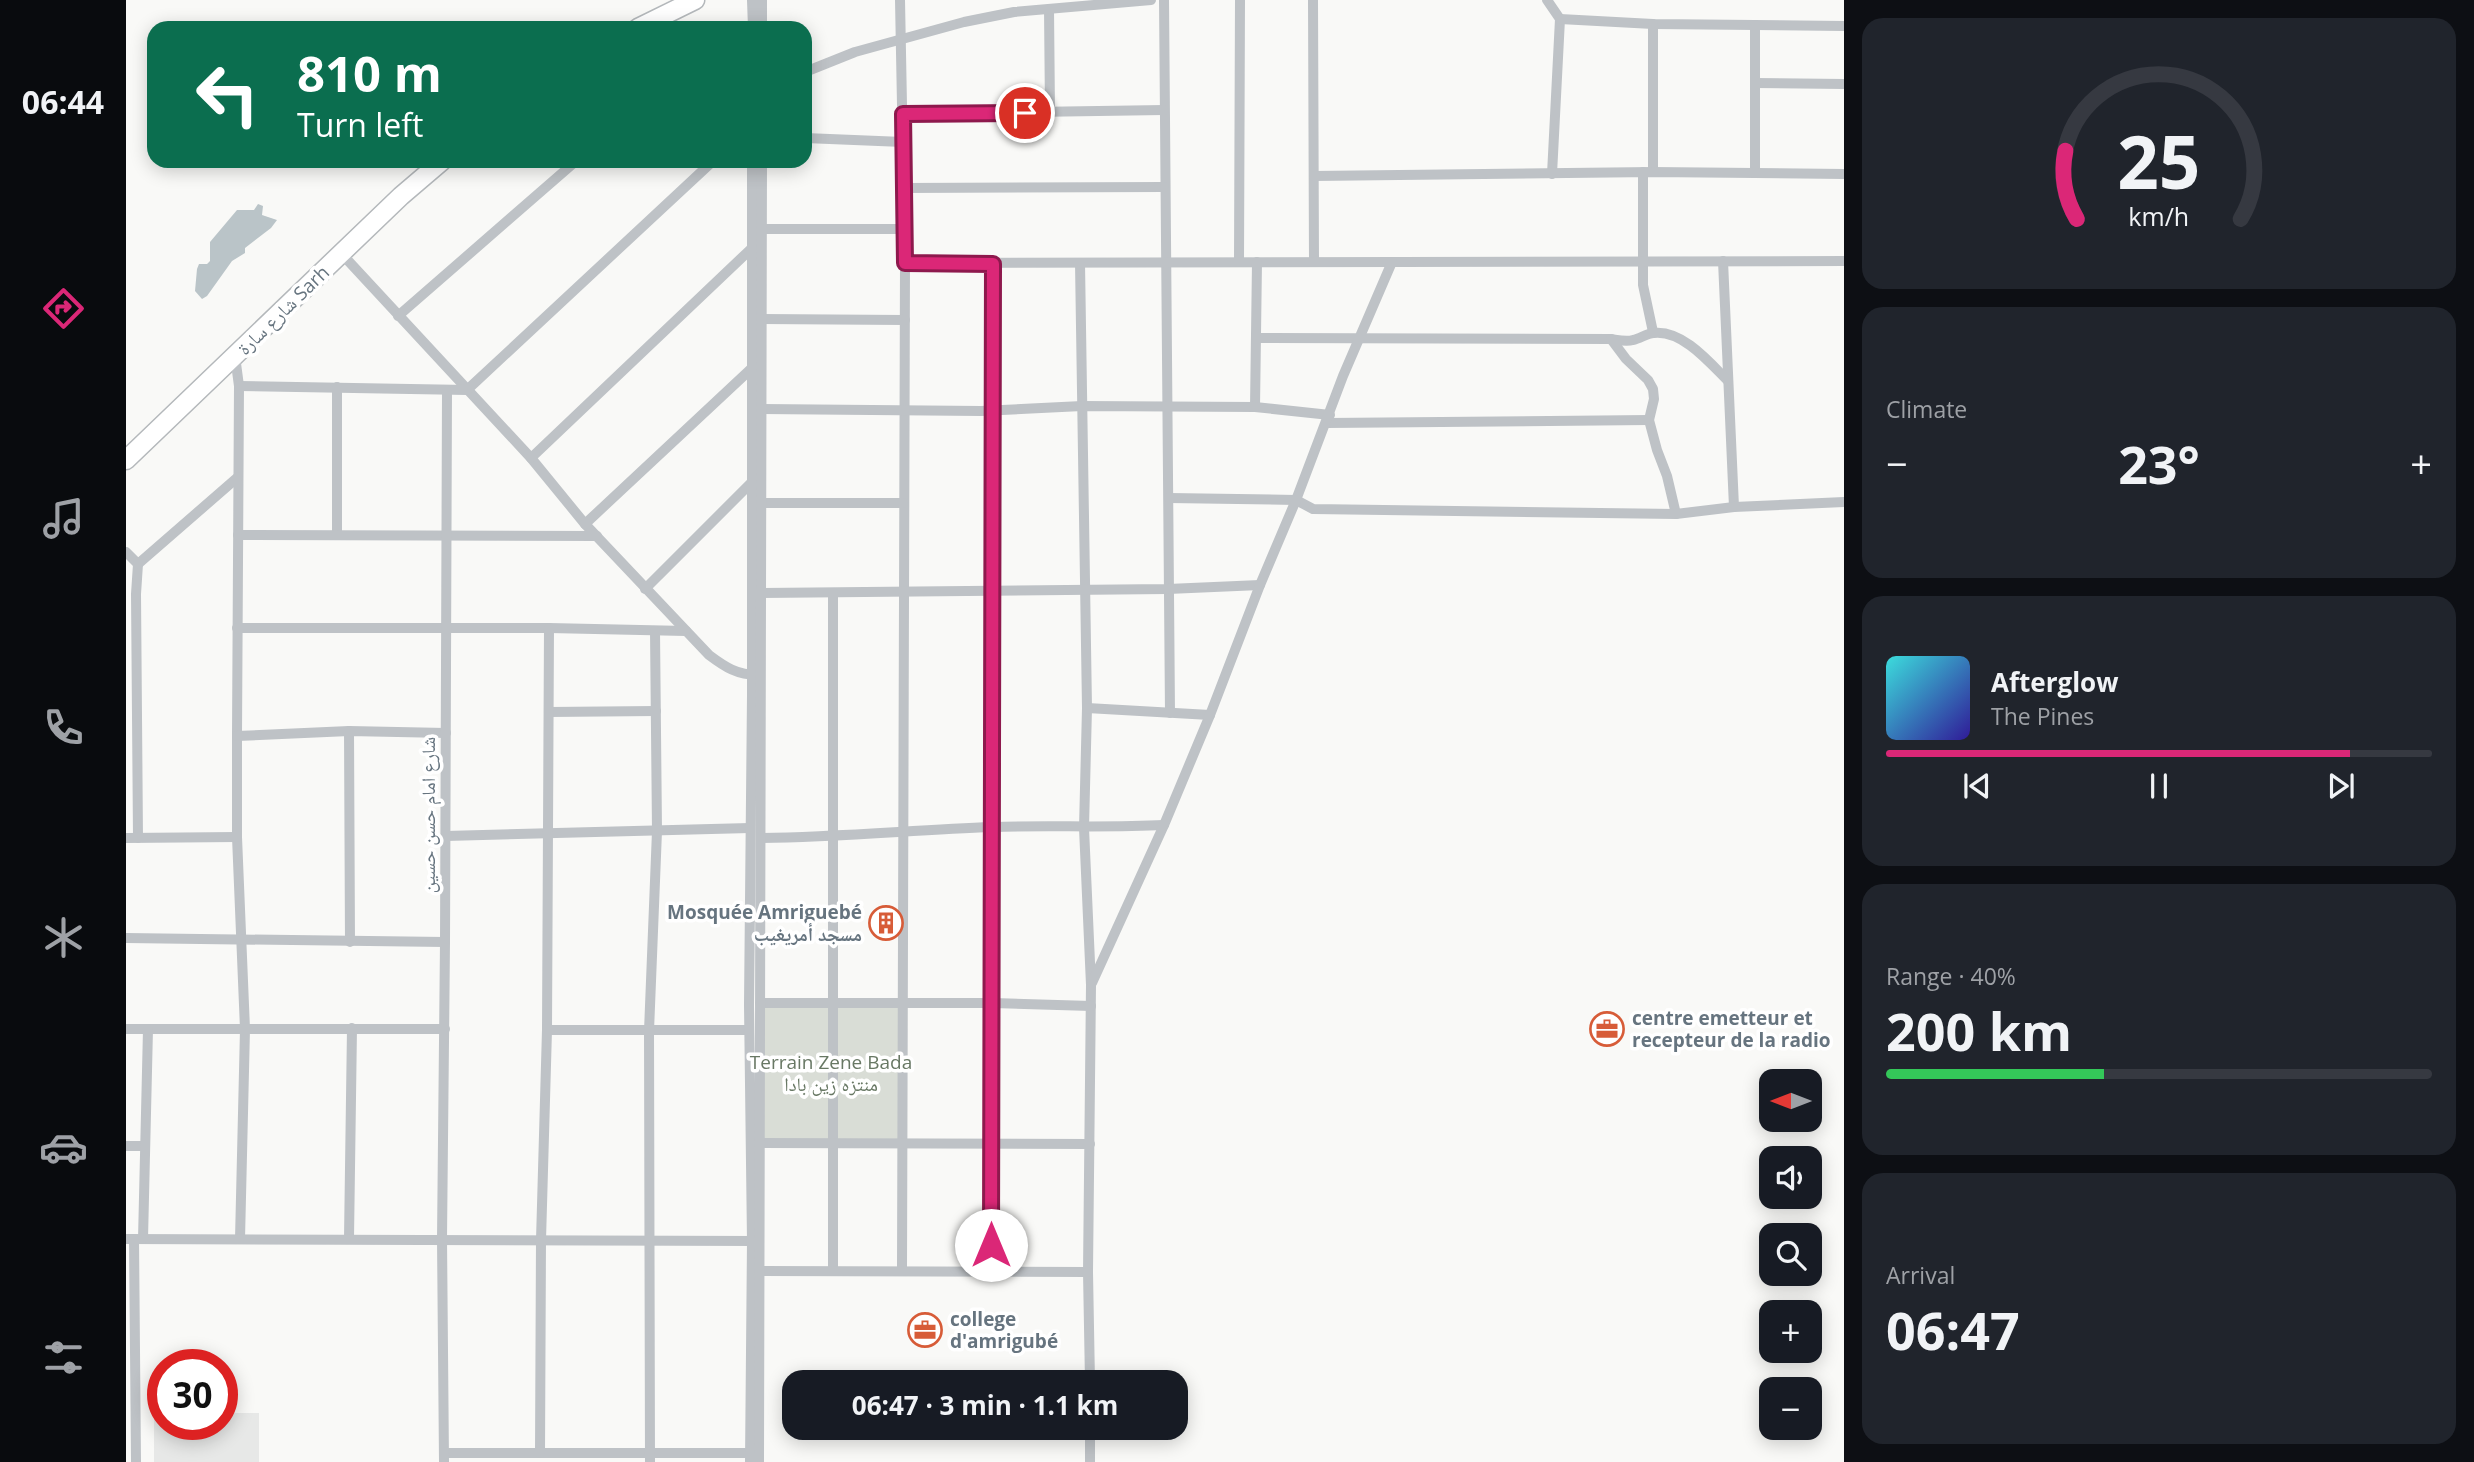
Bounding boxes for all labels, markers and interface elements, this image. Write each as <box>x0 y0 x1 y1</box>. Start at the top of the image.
text: 810 m <box>297 40 442 106</box>
icon: left <box>182 49 273 140</box>
text: 06:44 <box>22 80 104 123</box>
pin <box>995 83 1055 143</box>
icon: arrive <box>1006 94 1044 132</box>
text: Turn left <box>297 103 423 146</box>
text: 25 <box>2117 112 2201 211</box>
text: km/h <box>2129 199 2189 233</box>
street label: شارع سارة Sarh <box>231 259 335 361</box>
icon: directions <box>39 284 88 333</box>
text: Climate <box>1886 393 1967 425</box>
text: 23° <box>2118 428 2200 499</box>
text: − <box>1886 437 1908 489</box>
text: + <box>2410 437 2432 489</box>
icon: music <box>39 494 88 543</box>
text: Afterglow <box>1991 664 2118 700</box>
text: The Pines <box>1991 700 2094 732</box>
icon: phone <box>39 703 88 752</box>
street label: شارع امام حسن حسين <box>415 737 442 893</box>
icon: previous <box>1958 767 1996 805</box>
icon: pause <box>2140 767 2178 805</box>
icon: next <box>2322 767 2360 805</box>
place label: Mosquée Amriguebé مسجد أمريغيب <box>667 899 862 947</box>
building icon: Mosquée Amriguebé مسجد أمريغيب <box>867 904 905 942</box>
icon: climate <box>39 913 88 962</box>
text: Range · 40% <box>1886 960 2016 992</box>
text: 200 km <box>1886 995 2072 1066</box>
place label: centre emetteur et recepteur de la radio <box>1632 1005 1830 1053</box>
office icon: centre emetteur et recepteur de la radio <box>1588 1010 1626 1048</box>
park label: Terrain Zene Bada منتزه زين بادا <box>750 1049 912 1097</box>
north arrow <box>1759 1069 1822 1132</box>
map controls <box>1759 1069 1822 1440</box>
icon: car <box>39 1123 88 1172</box>
button: sound <box>1759 1146 1822 1209</box>
position arrow <box>954 1208 1028 1282</box>
button: search <box>1759 1223 1822 1286</box>
text: Arrival <box>1886 1259 1955 1291</box>
text: 06:47 <box>1886 1294 2020 1365</box>
button: + <box>1759 1300 1822 1363</box>
place label: college d'amrigubé <box>950 1306 1058 1354</box>
office icon: college d'amrigubé <box>906 1311 944 1349</box>
icon: filters <box>39 1333 88 1382</box>
speed limit sign: 30 <box>147 1349 238 1440</box>
button: − <box>1759 1377 1822 1440</box>
text: 06:47 · 3 min · 1.1 km <box>852 1387 1118 1423</box>

